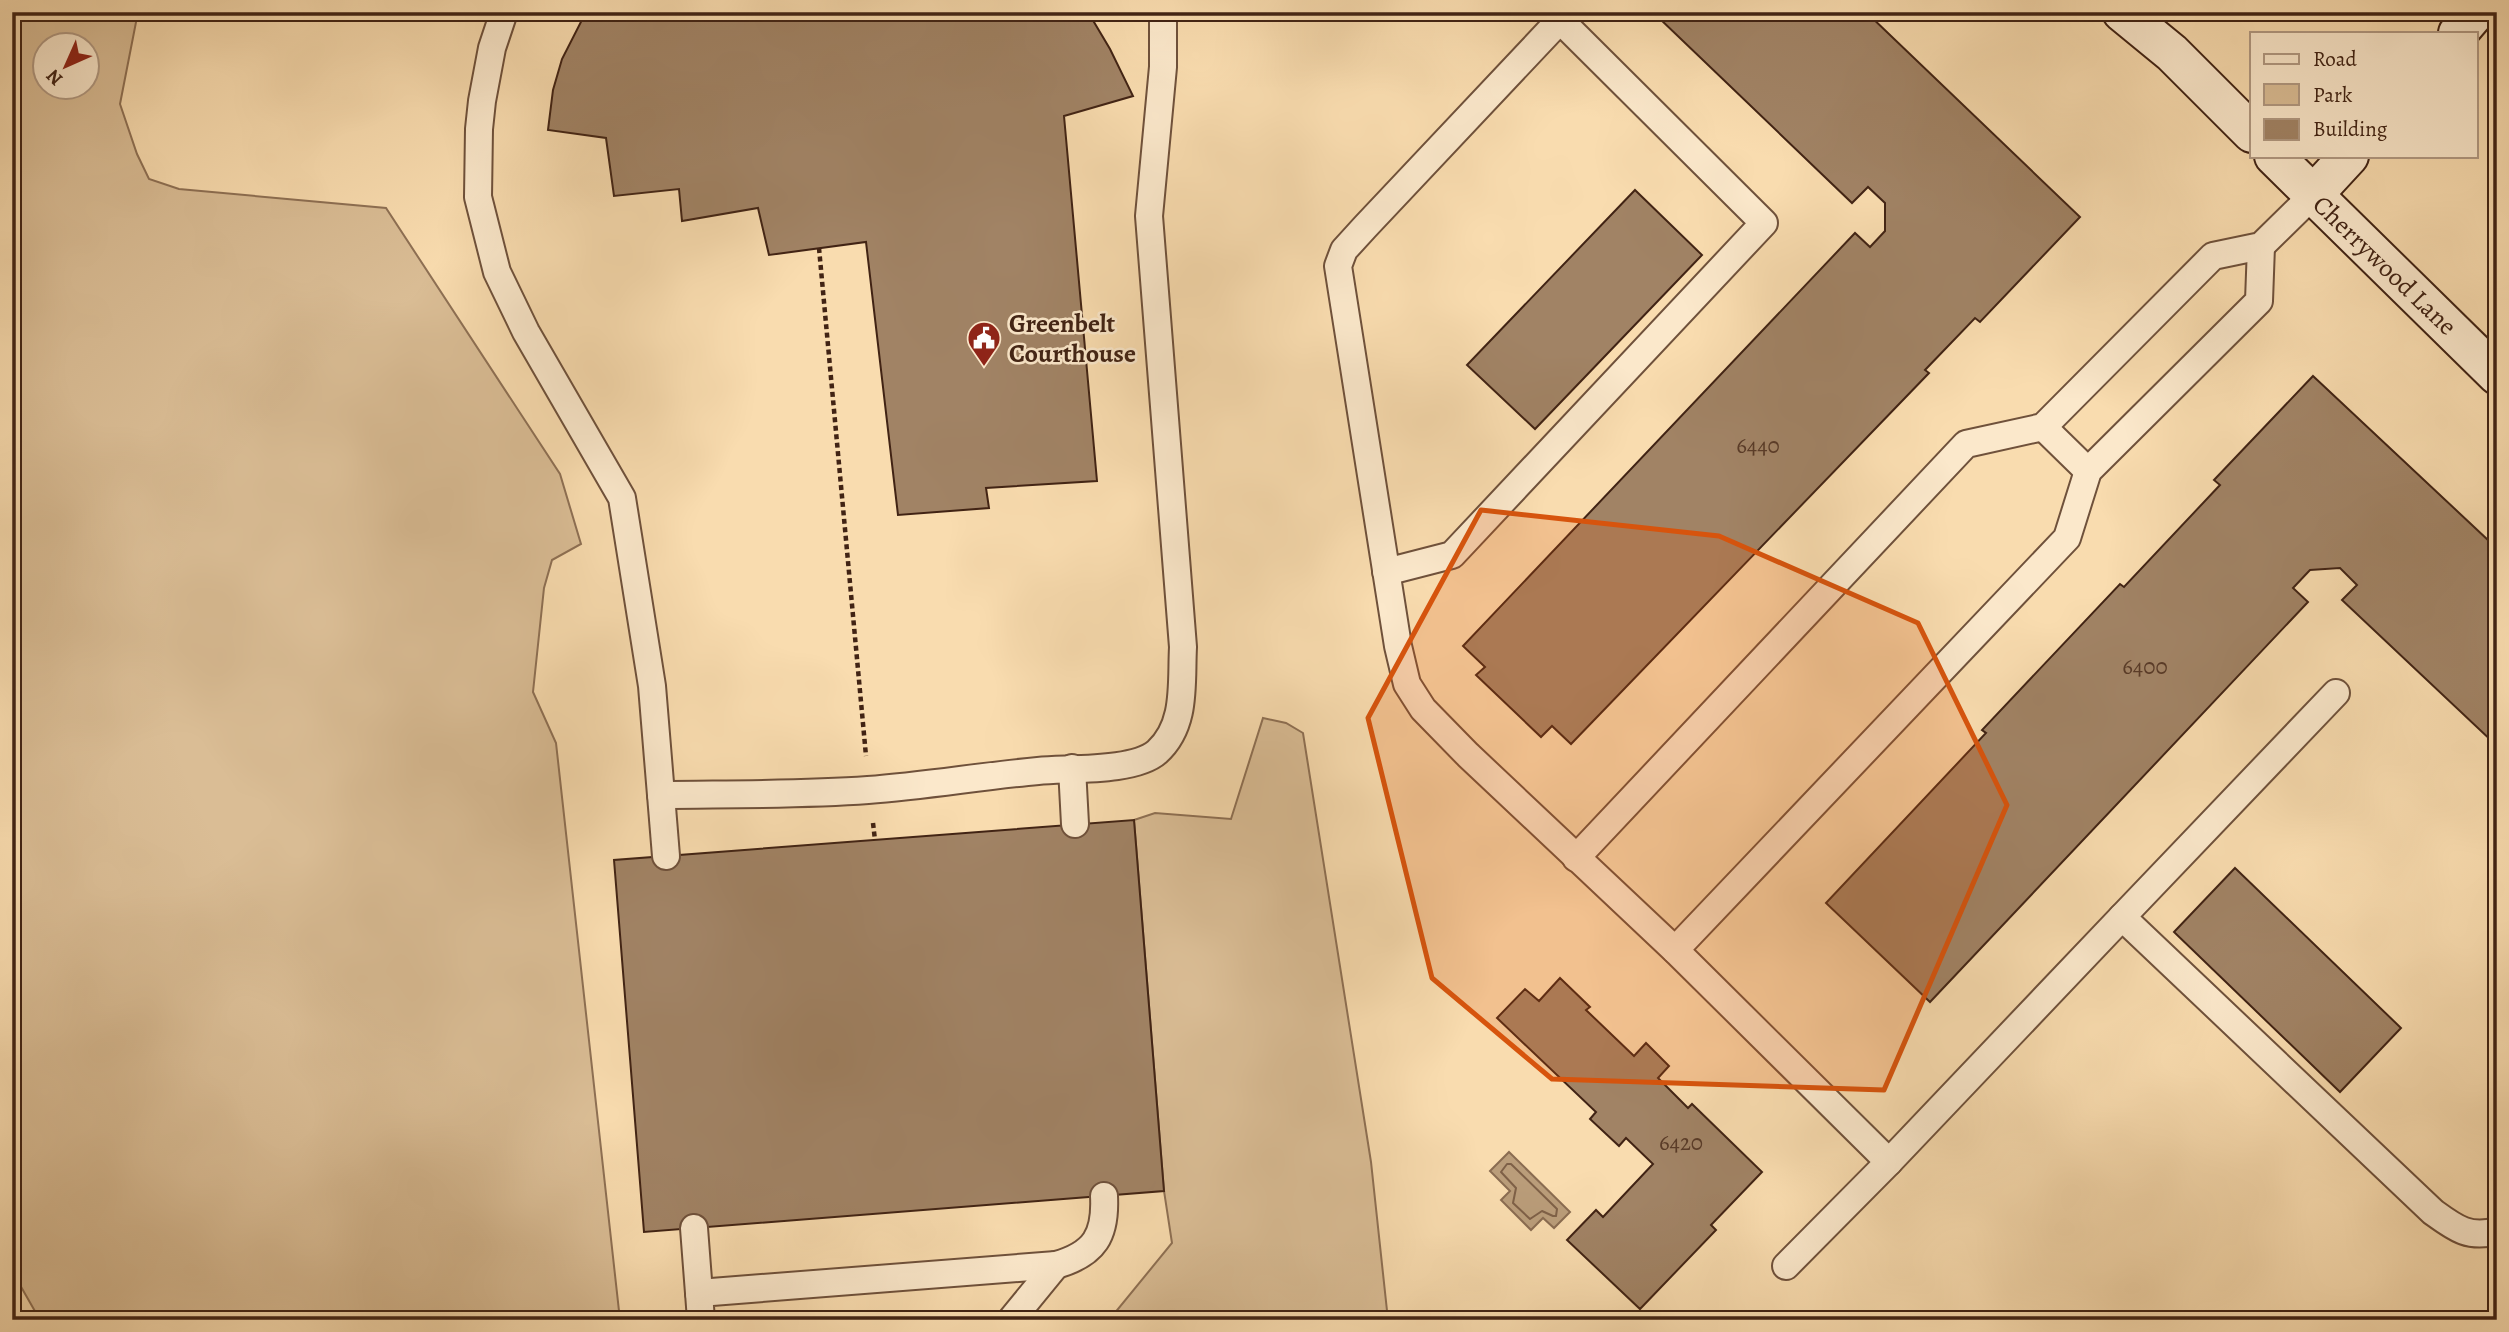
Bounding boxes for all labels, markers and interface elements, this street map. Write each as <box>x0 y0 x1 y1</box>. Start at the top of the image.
north arrow <box>32 32 102 102</box>
legend <box>2250 32 2478 158</box>
text: Road <box>2313 45 2357 73</box>
text: N <box>40 63 69 91</box>
text: Park <box>2313 81 2353 109</box>
text: Building <box>2313 115 2388 143</box>
street label: Cherrywood Lane <box>2305 188 2464 343</box>
place label: Greenbelt Courthouse <box>1009 306 1136 371</box>
public building icon: Greenbelt Courthouse <box>965 319 1003 368</box>
house number: 6440 <box>1736 430 1780 461</box>
house number: 6400 <box>2122 651 2168 682</box>
house number: 6420 <box>1659 1127 1703 1158</box>

